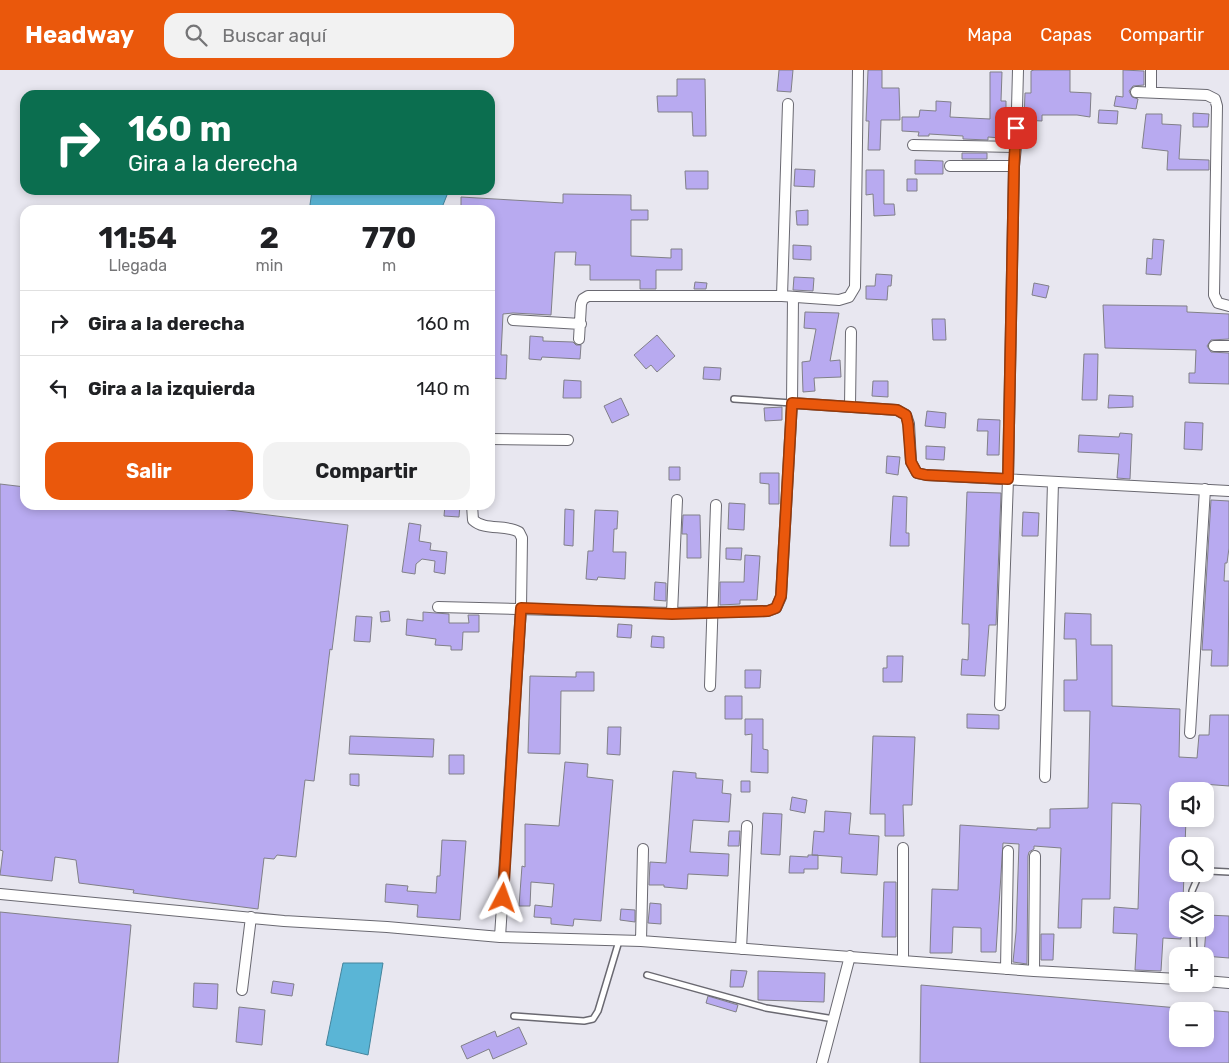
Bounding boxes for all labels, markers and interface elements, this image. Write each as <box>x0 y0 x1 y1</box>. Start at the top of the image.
search box <box>164 13 514 58</box>
text: Headway <box>25 21 134 49</box>
icon: search <box>182 21 210 49</box>
text: Buscar aquí <box>222 24 326 47</box>
text: Mapa <box>967 24 1012 46</box>
text: Capas <box>1040 24 1092 46</box>
text: Compartir <box>1120 24 1204 46</box>
pin <box>995 107 1037 149</box>
text: 160 m <box>128 108 232 150</box>
icon: right <box>45 110 110 175</box>
icon: arrive <box>1002 114 1030 142</box>
text: Gira a la derecha <box>128 150 298 177</box>
text: 11:54 <box>98 220 177 256</box>
text: 2 <box>260 220 279 256</box>
text: 770 <box>362 220 416 256</box>
text: Llegada <box>108 256 167 275</box>
text: min <box>255 256 283 275</box>
text: m <box>382 256 396 275</box>
icon: right <box>45 309 73 337</box>
text: Gira a la derecha <box>88 312 245 335</box>
text: 160 m <box>417 312 470 335</box>
icon: left <box>45 374 73 402</box>
text: Gira a la izquierda <box>88 377 255 400</box>
text: 140 m <box>416 377 470 400</box>
button: Salir <box>45 442 253 500</box>
button: Compartir <box>263 442 470 500</box>
map controls <box>1169 782 1214 1047</box>
button: sound <box>1169 782 1214 827</box>
button: search <box>1169 837 1214 882</box>
position arrow <box>476 871 528 923</box>
button: layers <box>1169 892 1214 937</box>
button: + <box>1169 947 1214 992</box>
button: − <box>1169 1002 1214 1047</box>

